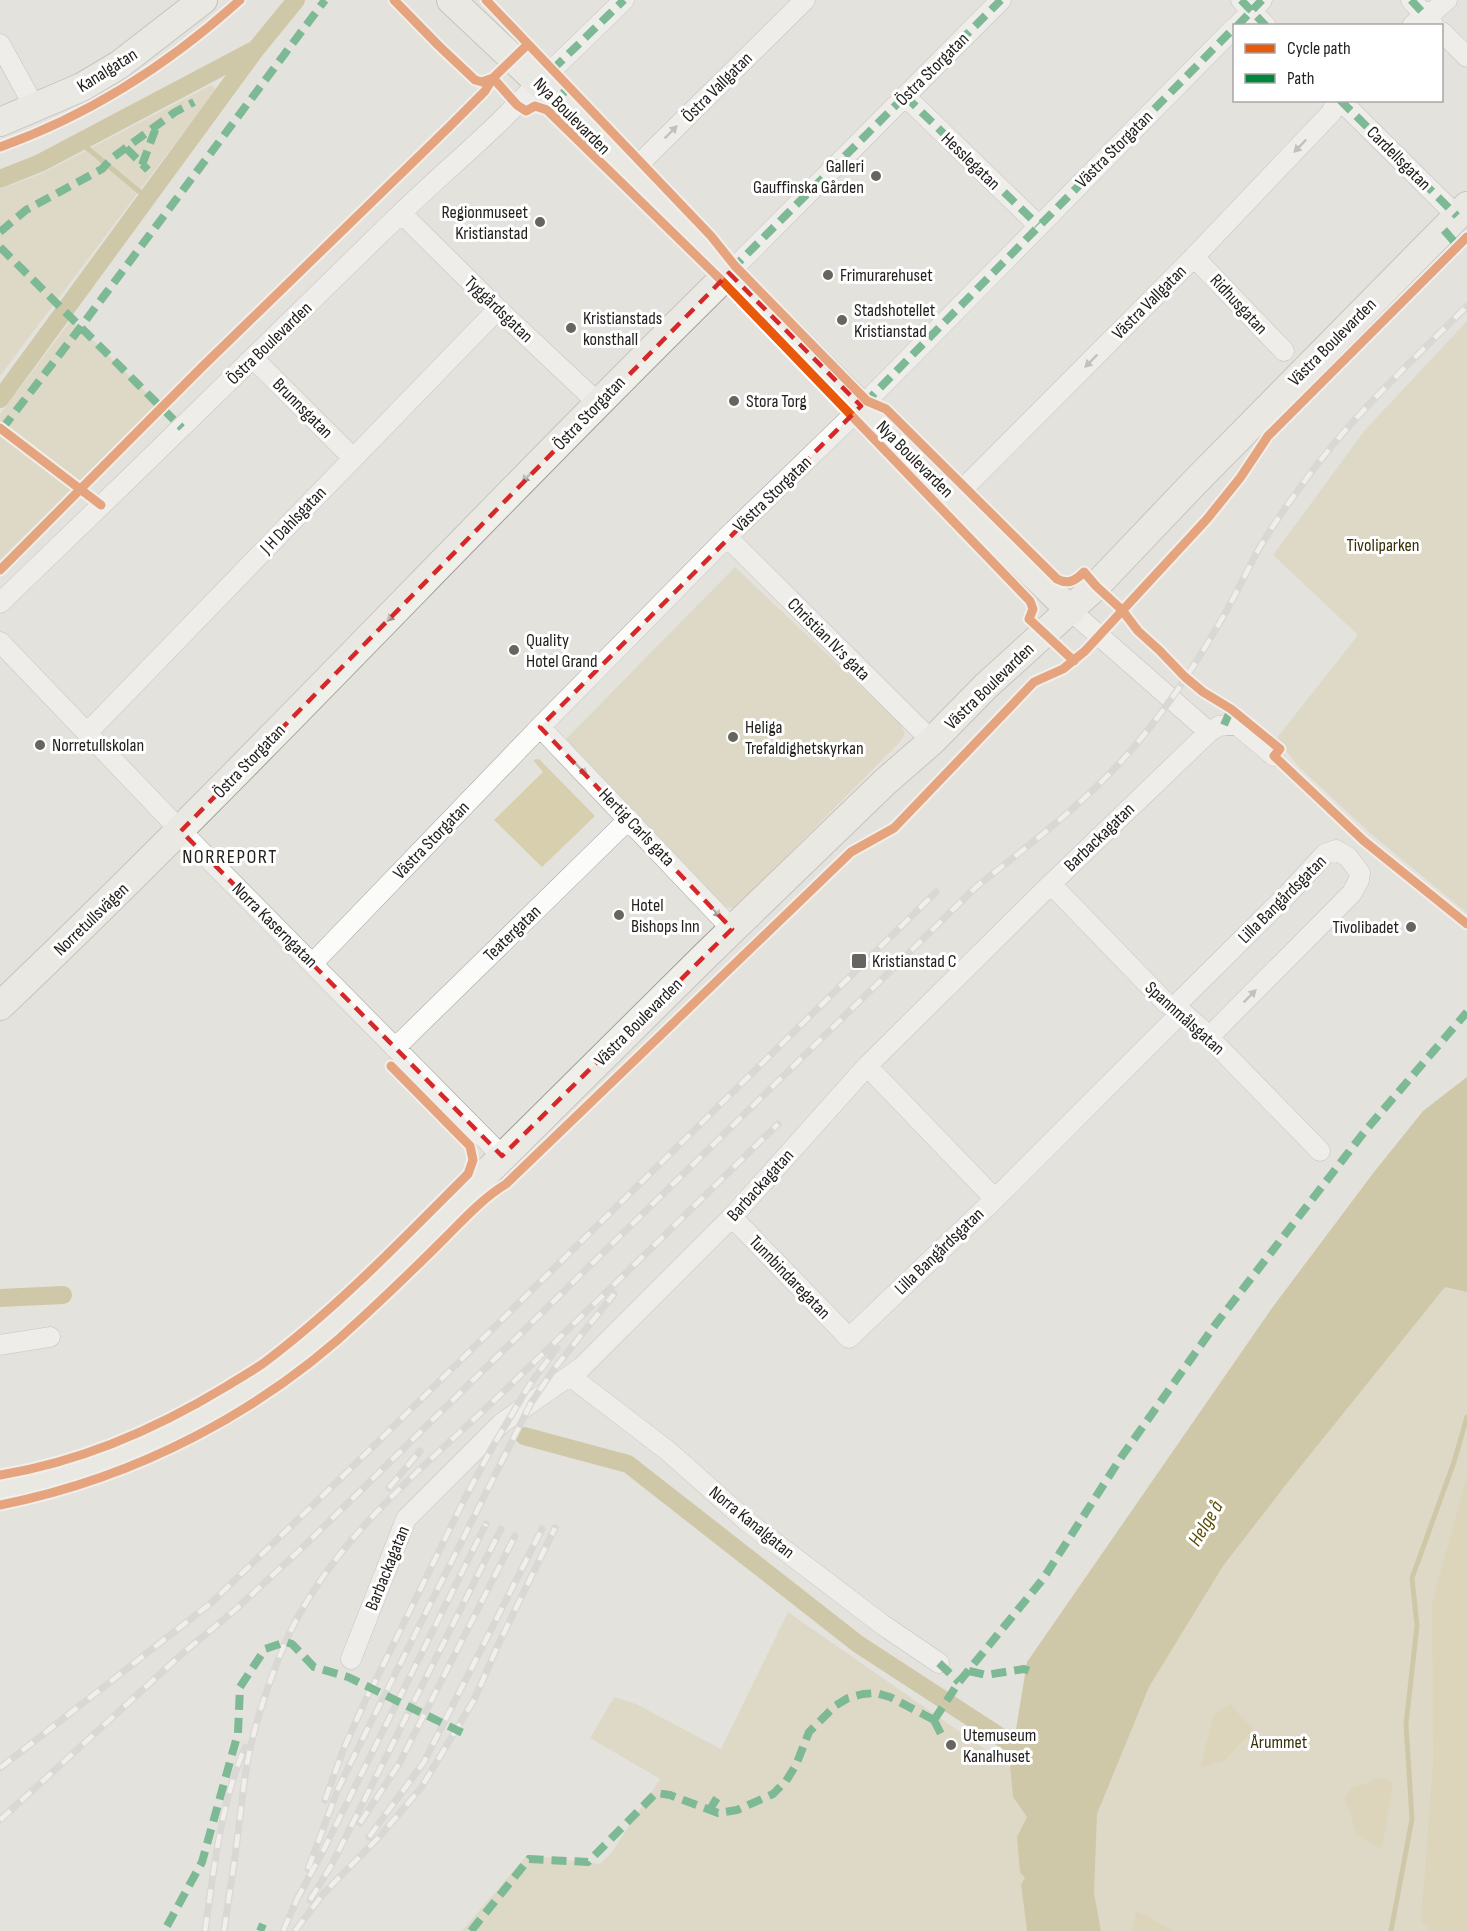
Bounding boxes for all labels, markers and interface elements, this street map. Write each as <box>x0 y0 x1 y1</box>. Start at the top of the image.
legend <box>1233 24 1443 102</box>
street label: Östra Storgatan <box>891 28 973 110</box>
text: Cycle path <box>1287 38 1351 59</box>
street label: Kanalgatan <box>73 44 141 97</box>
street label: Östra Vallgatan <box>678 48 757 127</box>
text: Path <box>1287 68 1315 89</box>
street label: Nya Boulevarden <box>529 74 614 159</box>
street label: Västra Storgatan <box>1071 106 1157 192</box>
street label: Cardellsgatan <box>1362 122 1435 195</box>
one-way arrow <box>664 125 679 139</box>
street label: Hesslegatan <box>937 128 1004 194</box>
one-way arrow <box>1293 138 1307 153</box>
place label: Galleri Gauffinska Gården <box>753 156 864 198</box>
marker: Galleri Gauffinska Gården <box>869 169 883 183</box>
place label: Regionmuseet Kristianstad <box>442 202 528 244</box>
marker: Regionmuseet Kristianstad <box>533 215 547 229</box>
street label: Västra Vallgatan <box>1108 261 1191 344</box>
place label: Frimurarehuset <box>840 265 933 286</box>
marker: Frimurarehuset <box>821 268 835 282</box>
street label: Ridhusgatan <box>1205 270 1272 339</box>
street label: Tyggårdsgatan <box>460 272 537 347</box>
street label: Västra Boulevarden <box>1284 294 1381 391</box>
street label: Östra Boulevarden <box>223 298 316 389</box>
place label: Stadshotellet Kristianstad <box>854 300 936 342</box>
place label: Kristianstads konsthall <box>583 308 662 350</box>
marker: Stadshotellet Kristianstad <box>835 313 849 327</box>
marker: Kristianstads konsthall <box>564 321 578 335</box>
one-way arrow <box>1084 353 1098 368</box>
street label: Östra Storgatan <box>549 372 630 455</box>
street label: Brunnsgatan <box>268 374 337 443</box>
place label: Stora Torg <box>746 391 807 412</box>
marker: Stora Torg <box>727 394 741 408</box>
street label: Nya Boulevarden <box>872 417 957 502</box>
street label: Västra Storgatan <box>729 452 816 537</box>
one-way arrow <box>522 468 536 482</box>
street label: J H Dahlsgatan <box>255 482 331 559</box>
park label: Tivoliparken <box>1346 535 1420 556</box>
street label: Christian IV:s gata <box>783 594 874 685</box>
one-way arrow <box>386 608 400 622</box>
place label: Quality Hotel Grand <box>526 630 597 672</box>
street label: Västra Boulevarden <box>941 639 1038 734</box>
marker: Quality Hotel Grand <box>507 643 521 657</box>
place label: Heliga Trefaldighetskyrkan <box>745 717 864 759</box>
street label: Östra Storgatan <box>209 720 290 803</box>
marker: Heliga Trefaldighetskyrkan <box>726 730 740 744</box>
place label: Norretullskolan <box>52 735 144 756</box>
marker: Norretullskolan <box>33 738 47 752</box>
one-way arrow <box>574 761 587 776</box>
street label: Hertig Carls gata <box>594 784 679 871</box>
street label: Västra Storgatan <box>389 797 474 884</box>
street label: Barbackagatan <box>1060 799 1139 876</box>
district label: NORREPORT <box>182 845 278 869</box>
street label: Lilla Bangårdsgatan <box>1234 851 1331 948</box>
street label: Norra Kaserngatan <box>228 878 322 972</box>
street label: Norretullsvägen <box>50 879 133 960</box>
place label: Hotel Bishops Inn <box>631 895 700 937</box>
street label: Teatergatan <box>479 901 545 966</box>
one-way arrow <box>708 903 722 918</box>
marker: Hotel Bishops Inn <box>612 908 626 922</box>
place label: Tivolibadet <box>1332 917 1399 938</box>
marker: Tivolibadet <box>1404 920 1418 934</box>
place label: Kristianstad C <box>872 951 956 972</box>
marker: Kristianstad C <box>850 952 868 970</box>
street label: Västra Boulevarden <box>590 974 687 1071</box>
street label: Spannmålsgatan <box>1141 977 1229 1059</box>
one-way arrow <box>1243 988 1257 1003</box>
street label: Barbackagatan <box>723 1145 798 1226</box>
street label: Lilla Bangårdsgatan <box>890 1204 988 1299</box>
street label: Tunnbindaregatan <box>745 1231 835 1323</box>
street label: Norra Kanalgatan <box>705 1482 798 1563</box>
water label: Helge å <box>1183 1497 1229 1551</box>
street label: Barbackagatan <box>361 1523 414 1614</box>
place label: Utemuseum Kanalhuset <box>963 1725 1036 1767</box>
park label: Årummet <box>1250 1732 1308 1753</box>
marker: Utemuseum Kanalhuset <box>944 1738 958 1752</box>

